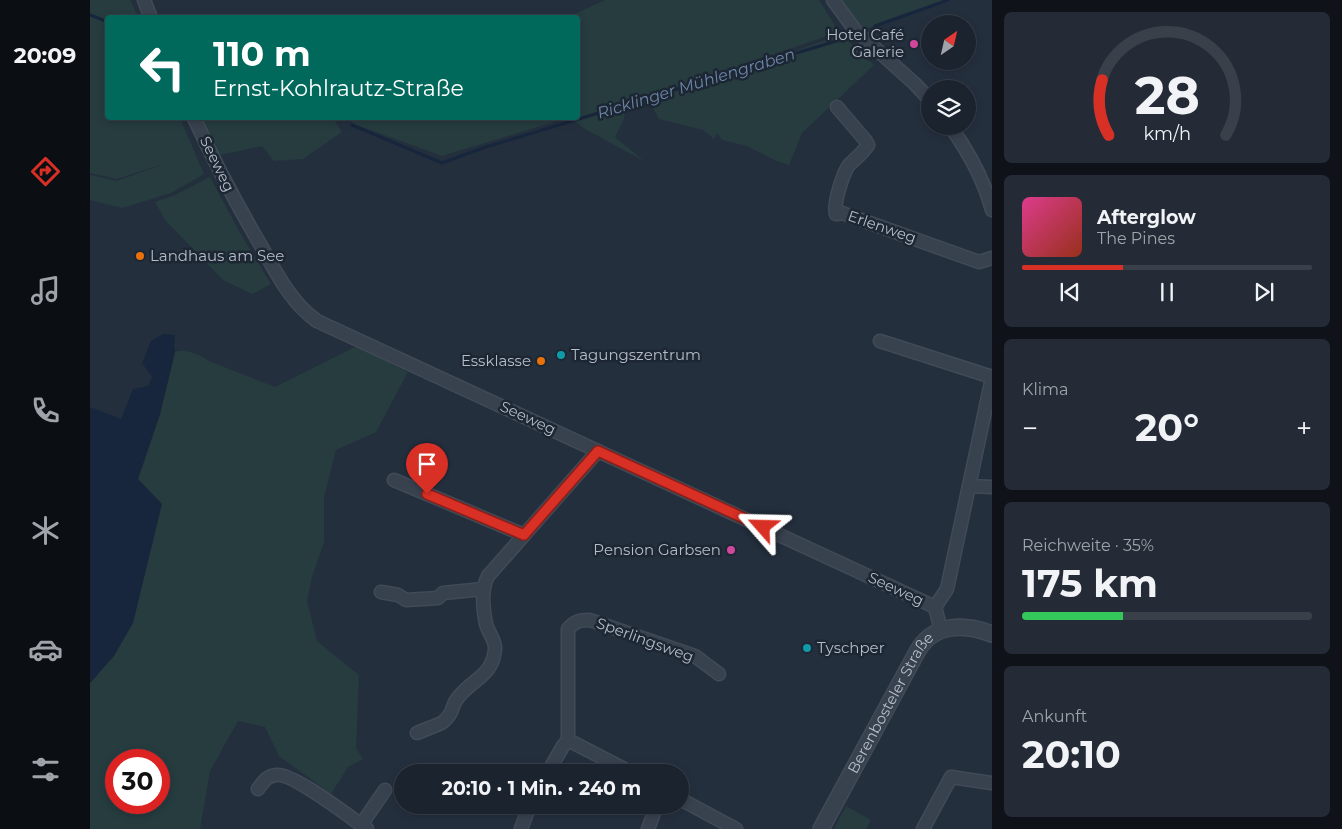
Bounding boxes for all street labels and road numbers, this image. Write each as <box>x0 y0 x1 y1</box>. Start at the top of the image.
street label: Seeweg <box>196 133 239 195</box>
street label: Erlenweg <box>845 206 919 247</box>
street label: Seeweg <box>497 396 559 439</box>
street label: Seeweg <box>865 567 927 610</box>
street label: Sperlingsweg <box>594 613 696 666</box>
street label: Berenbosteler Straße <box>843 628 937 777</box>

